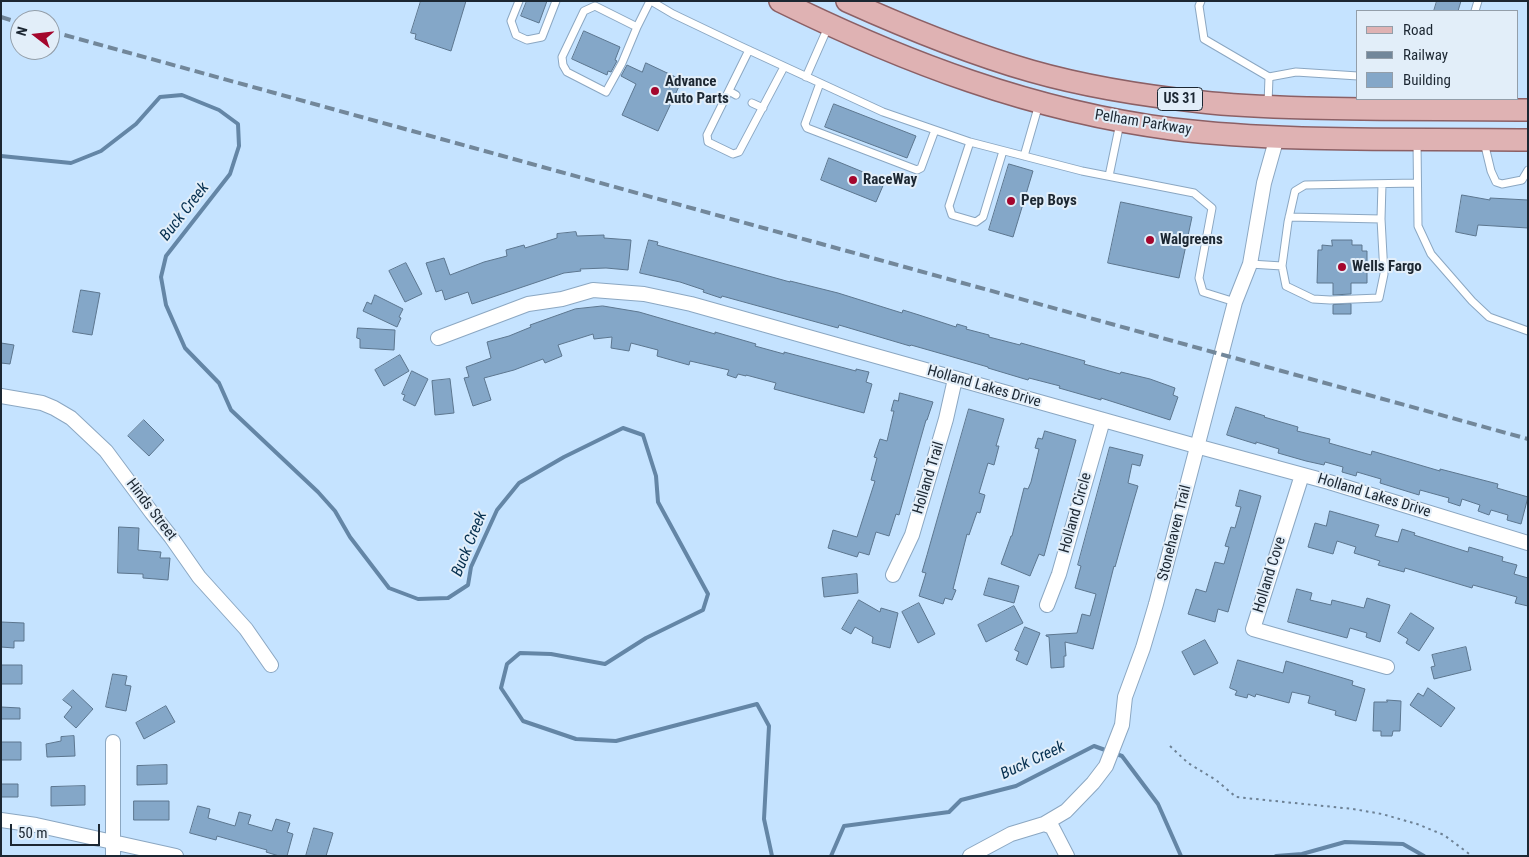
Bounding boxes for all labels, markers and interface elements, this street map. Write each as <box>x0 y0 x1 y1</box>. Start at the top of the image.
north arrow <box>10 10 60 60</box>
legend <box>1356 10 1519 100</box>
text: Road <box>1403 21 1433 39</box>
text: N <box>13 25 30 37</box>
text: Railway <box>1403 46 1448 64</box>
text: Building <box>1403 71 1451 89</box>
place label: Advance Auto Parts <box>665 73 729 108</box>
marker: Advance Auto Parts <box>649 85 661 97</box>
road number: US 31 <box>1158 88 1202 110</box>
street label: Pelham Parkway <box>1093 106 1193 140</box>
place label: RaceWay <box>863 171 917 189</box>
marker: RaceWay <box>847 174 859 186</box>
water label: Buck Creek <box>156 179 214 245</box>
place label: Pep Boys <box>1021 192 1077 210</box>
marker: Pep Boys <box>1005 195 1017 207</box>
place label: Walgreens <box>1160 231 1223 249</box>
marker: Walgreens <box>1144 234 1156 246</box>
place label: Wells Fargo <box>1352 258 1422 276</box>
marker: Wells Fargo <box>1336 261 1348 273</box>
street label: Holland Lakes Drive <box>925 362 1043 412</box>
street label: Holland Trail <box>909 440 949 516</box>
street label: Holland Lakes Drive <box>1315 470 1433 522</box>
street label: Holland Circle <box>1056 471 1096 555</box>
street label: Hinds Street <box>122 475 180 545</box>
street label: Stonehaven Trail <box>1154 483 1196 583</box>
water label: Buck Creek <box>448 509 492 579</box>
street label: Holland Cove <box>1250 535 1290 615</box>
water label: Buck Creek <box>998 738 1068 784</box>
scale bar <box>12 814 102 846</box>
text: 50 m <box>18 824 48 842</box>

